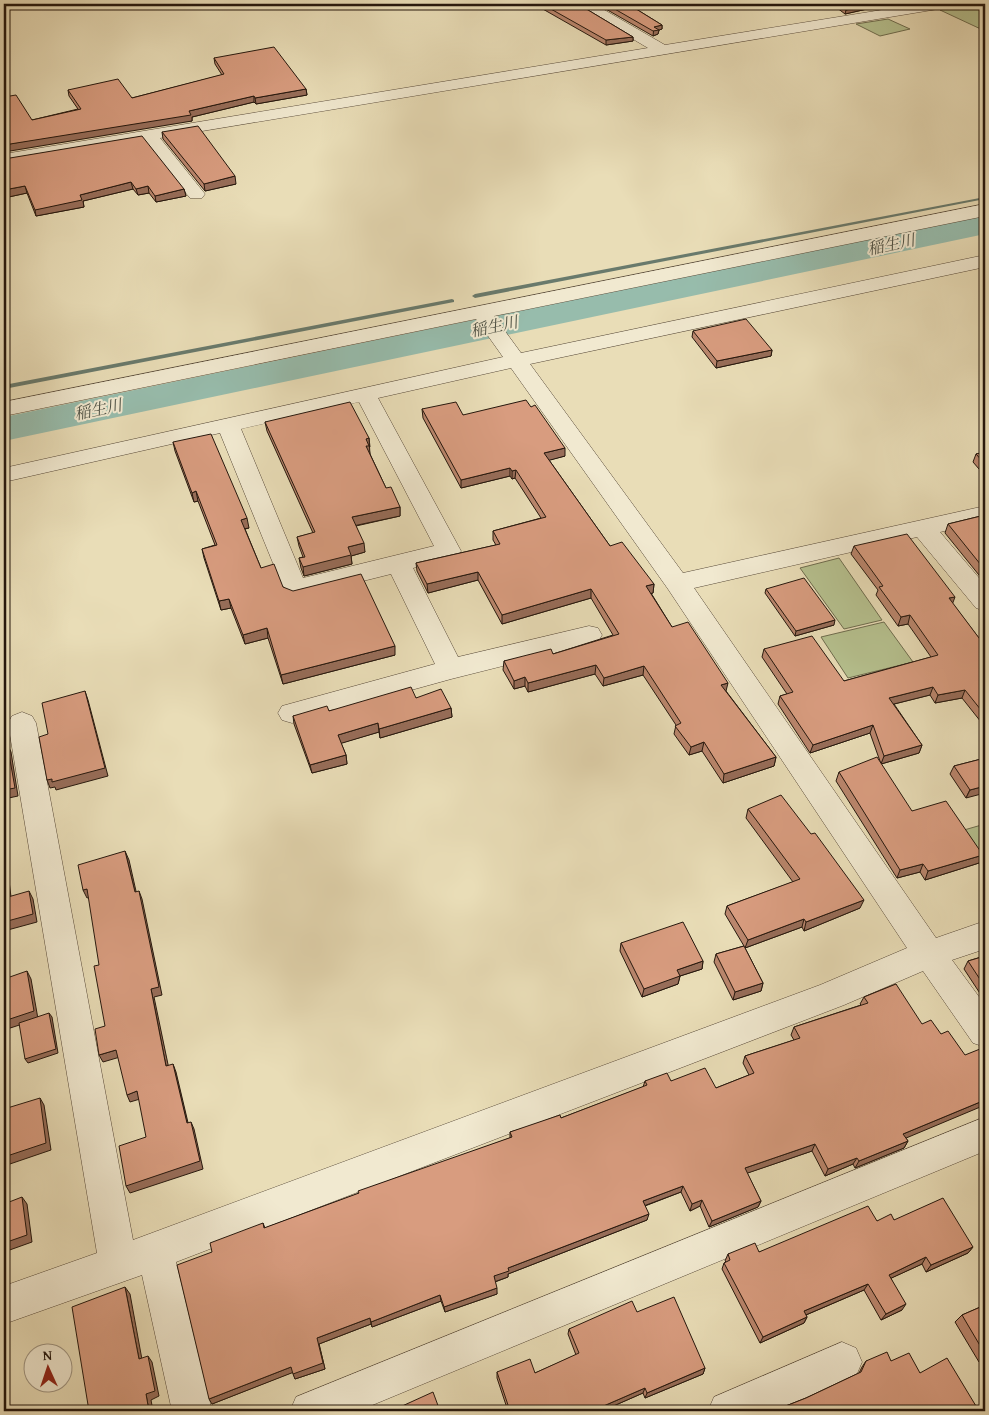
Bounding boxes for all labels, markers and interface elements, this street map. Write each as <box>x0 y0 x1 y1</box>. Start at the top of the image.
water label: 稲生川 <box>865 227 919 261</box>
water label: 稲生川 <box>468 309 522 343</box>
water label: 稲生川 <box>72 392 126 426</box>
north arrow <box>22 1342 72 1392</box>
text: N <box>42 1345 53 1365</box>

